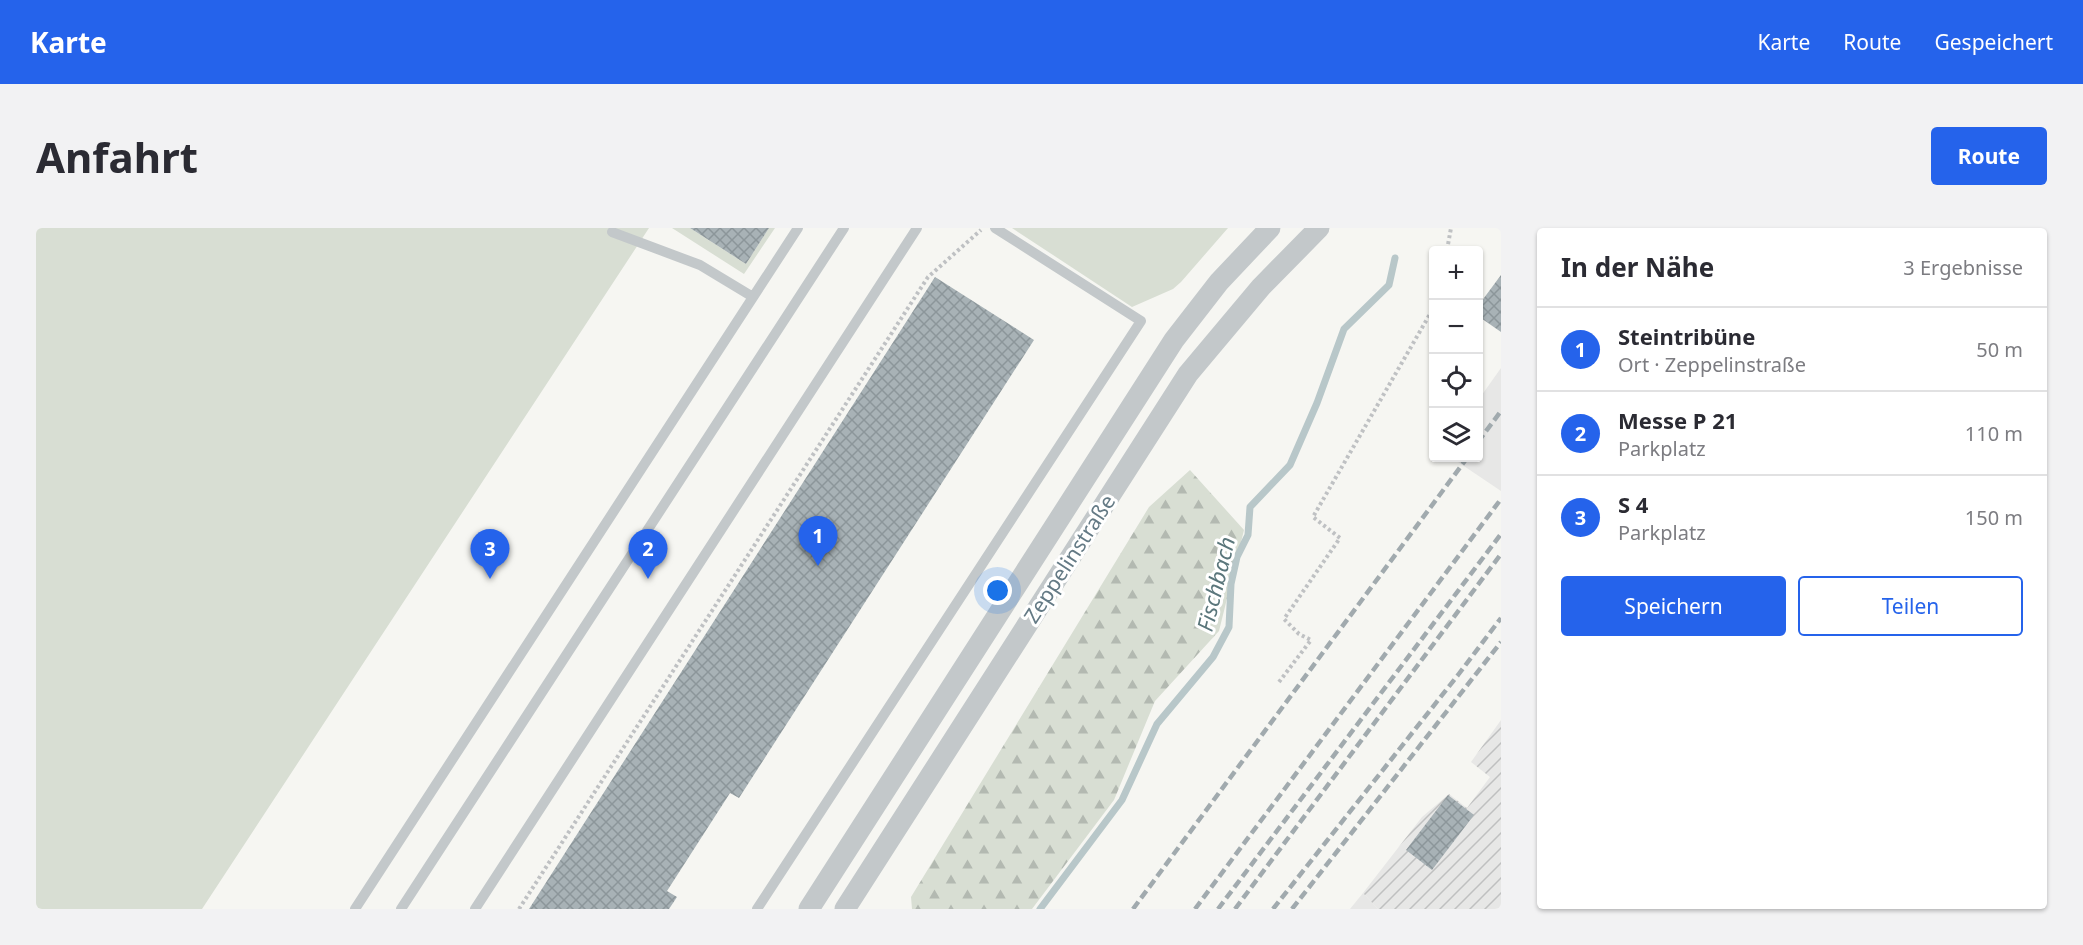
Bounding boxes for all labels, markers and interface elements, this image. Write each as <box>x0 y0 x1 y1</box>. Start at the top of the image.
text: Karte <box>30 23 107 61</box>
text: Karte <box>1757 28 1810 56</box>
text: Route <box>1843 28 1901 56</box>
text: Gespeichert <box>1934 28 2053 56</box>
button: Route <box>1931 127 2047 185</box>
text: Anfahrt <box>36 128 198 185</box>
map controls <box>1429 246 1483 462</box>
button: + <box>1429 246 1483 300</box>
text: In der Nähe <box>1561 249 1714 285</box>
text: 3 Ergebnisse <box>1903 254 2023 281</box>
button: − <box>1429 300 1483 354</box>
text: Steintribüne <box>1618 321 1755 351</box>
text: 1 <box>1575 336 1586 363</box>
text: 50 m <box>1976 336 2023 363</box>
text: Ort · Zeppelinstraße <box>1618 351 1806 378</box>
button: locate <box>1429 354 1483 408</box>
text: Messe P 21 <box>1618 405 1737 435</box>
button: layers <box>1429 408 1483 462</box>
text: 2 <box>1575 420 1586 447</box>
text: 110 m <box>1965 420 2023 447</box>
text: Parkplatz <box>1618 435 1706 462</box>
street label: Zeppelinstraße <box>1017 489 1121 628</box>
text: S 4 <box>1618 489 1648 519</box>
text: 3 <box>1575 504 1586 531</box>
text: 150 m <box>1965 504 2023 531</box>
pin: 1 <box>798 516 838 566</box>
text: Parkplatz <box>1618 519 1706 546</box>
pin: 3 <box>470 530 510 579</box>
pin: 2 <box>628 530 668 579</box>
water label: Fischbach <box>1189 533 1241 634</box>
your location <box>983 576 1012 605</box>
button: Speichern <box>1561 576 1786 636</box>
button: Teilen <box>1798 576 2023 636</box>

